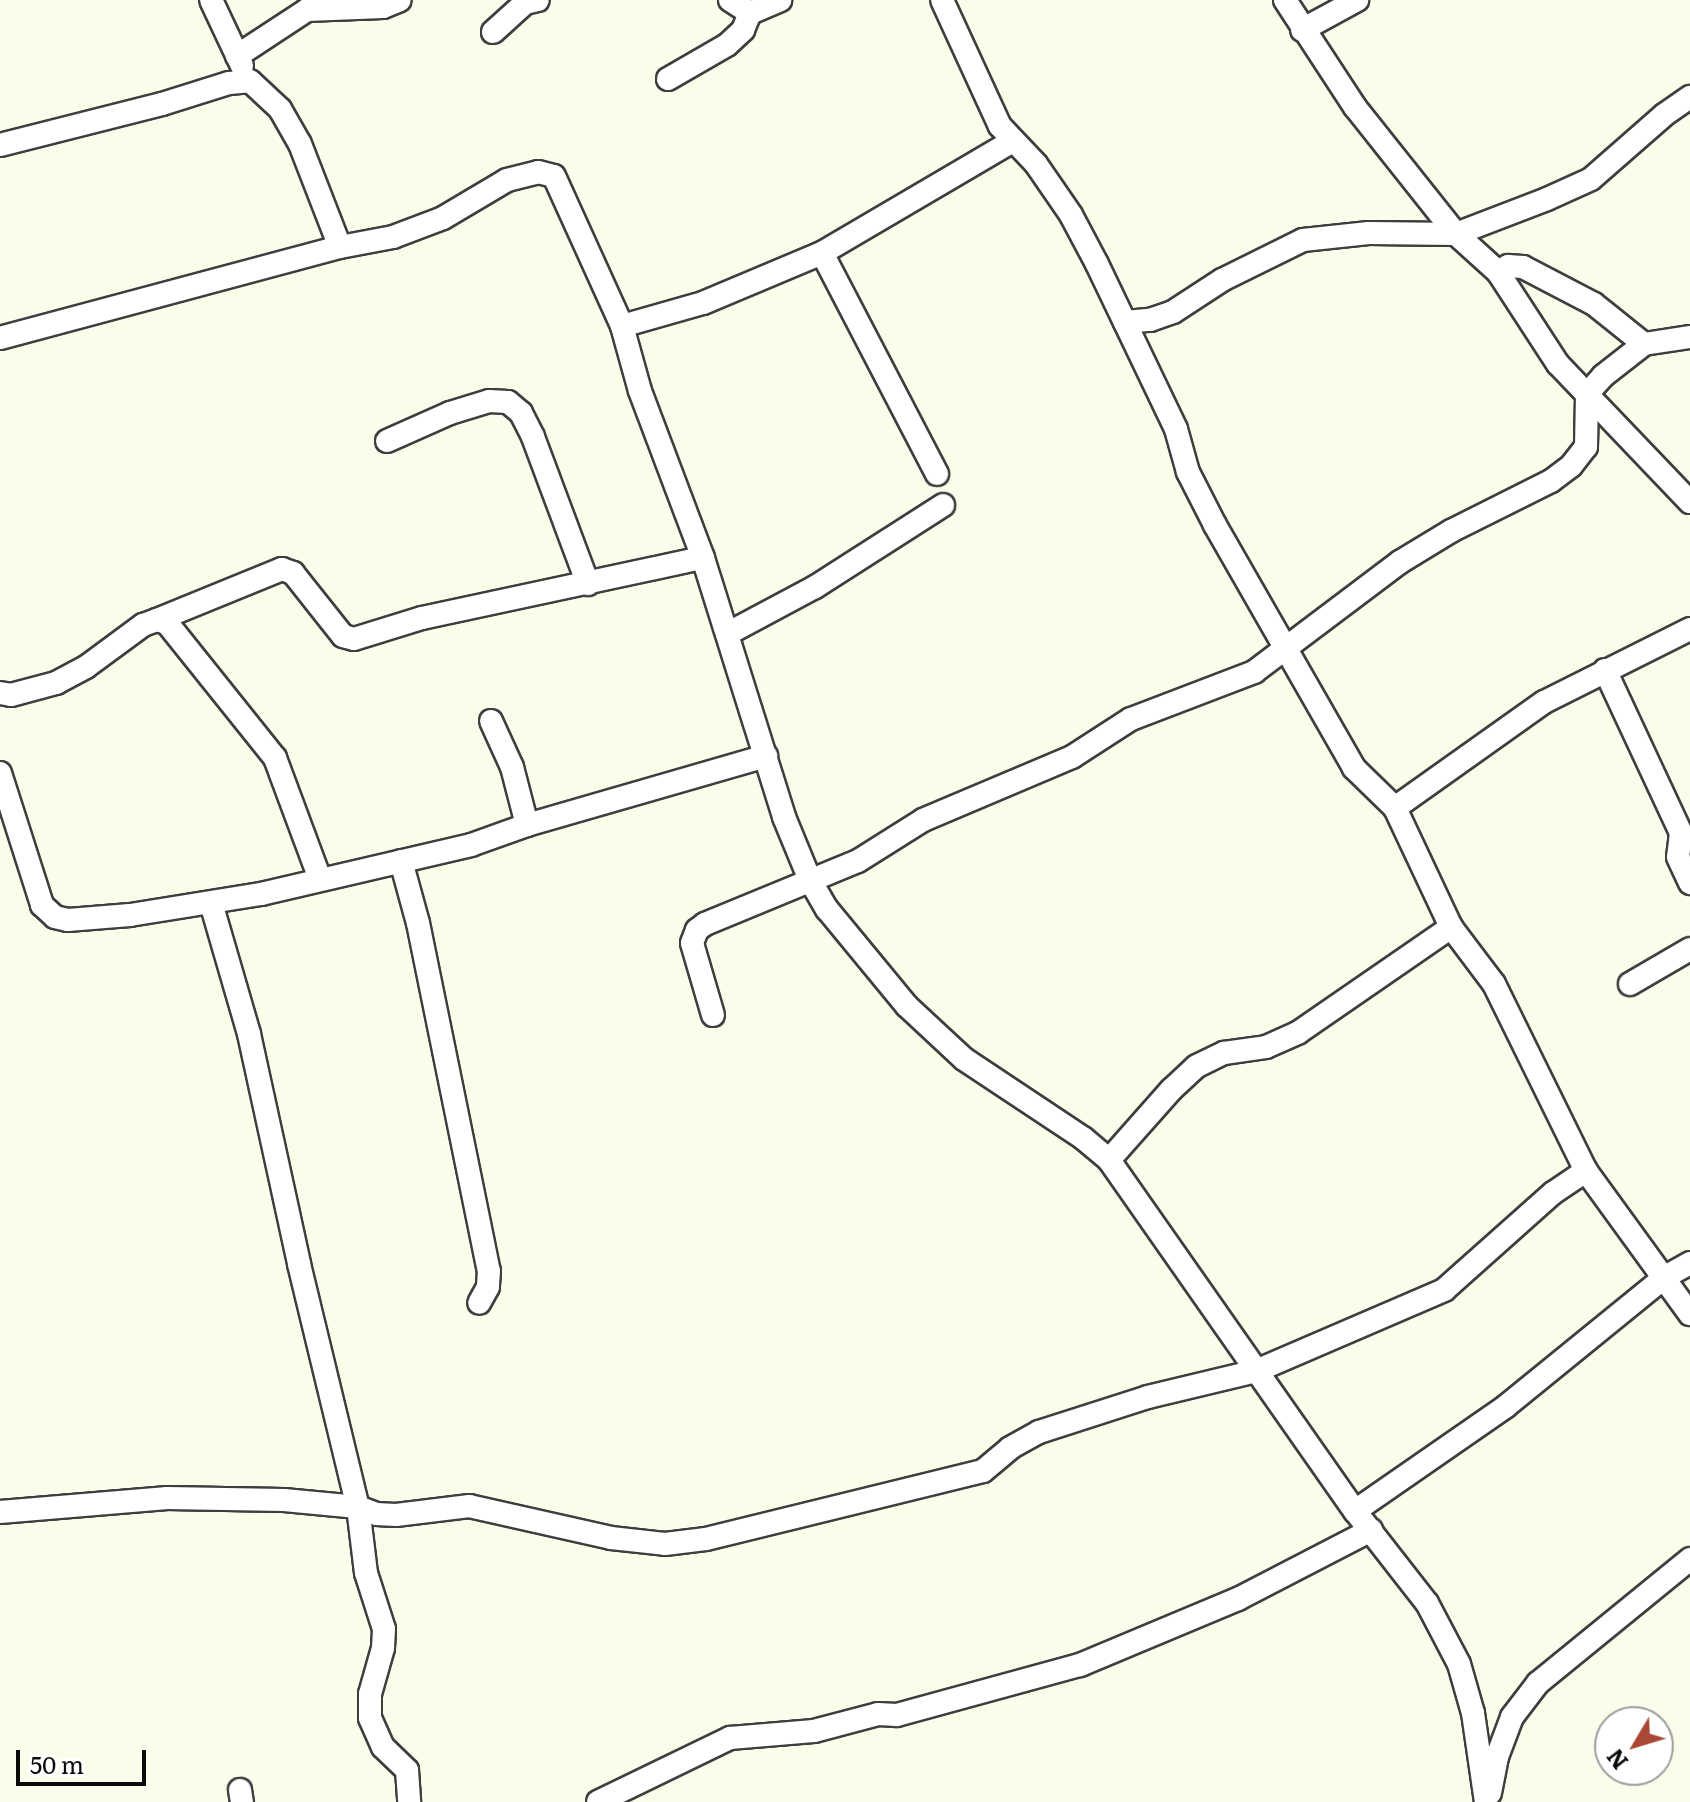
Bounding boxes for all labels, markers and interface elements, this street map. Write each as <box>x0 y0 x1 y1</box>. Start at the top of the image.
north arrow <box>1594 1706 1674 1786</box>
scale bar <box>20 1734 150 1784</box>
text: N <box>1598 1742 1635 1777</box>
text: 50 m <box>30 1746 84 1781</box>

